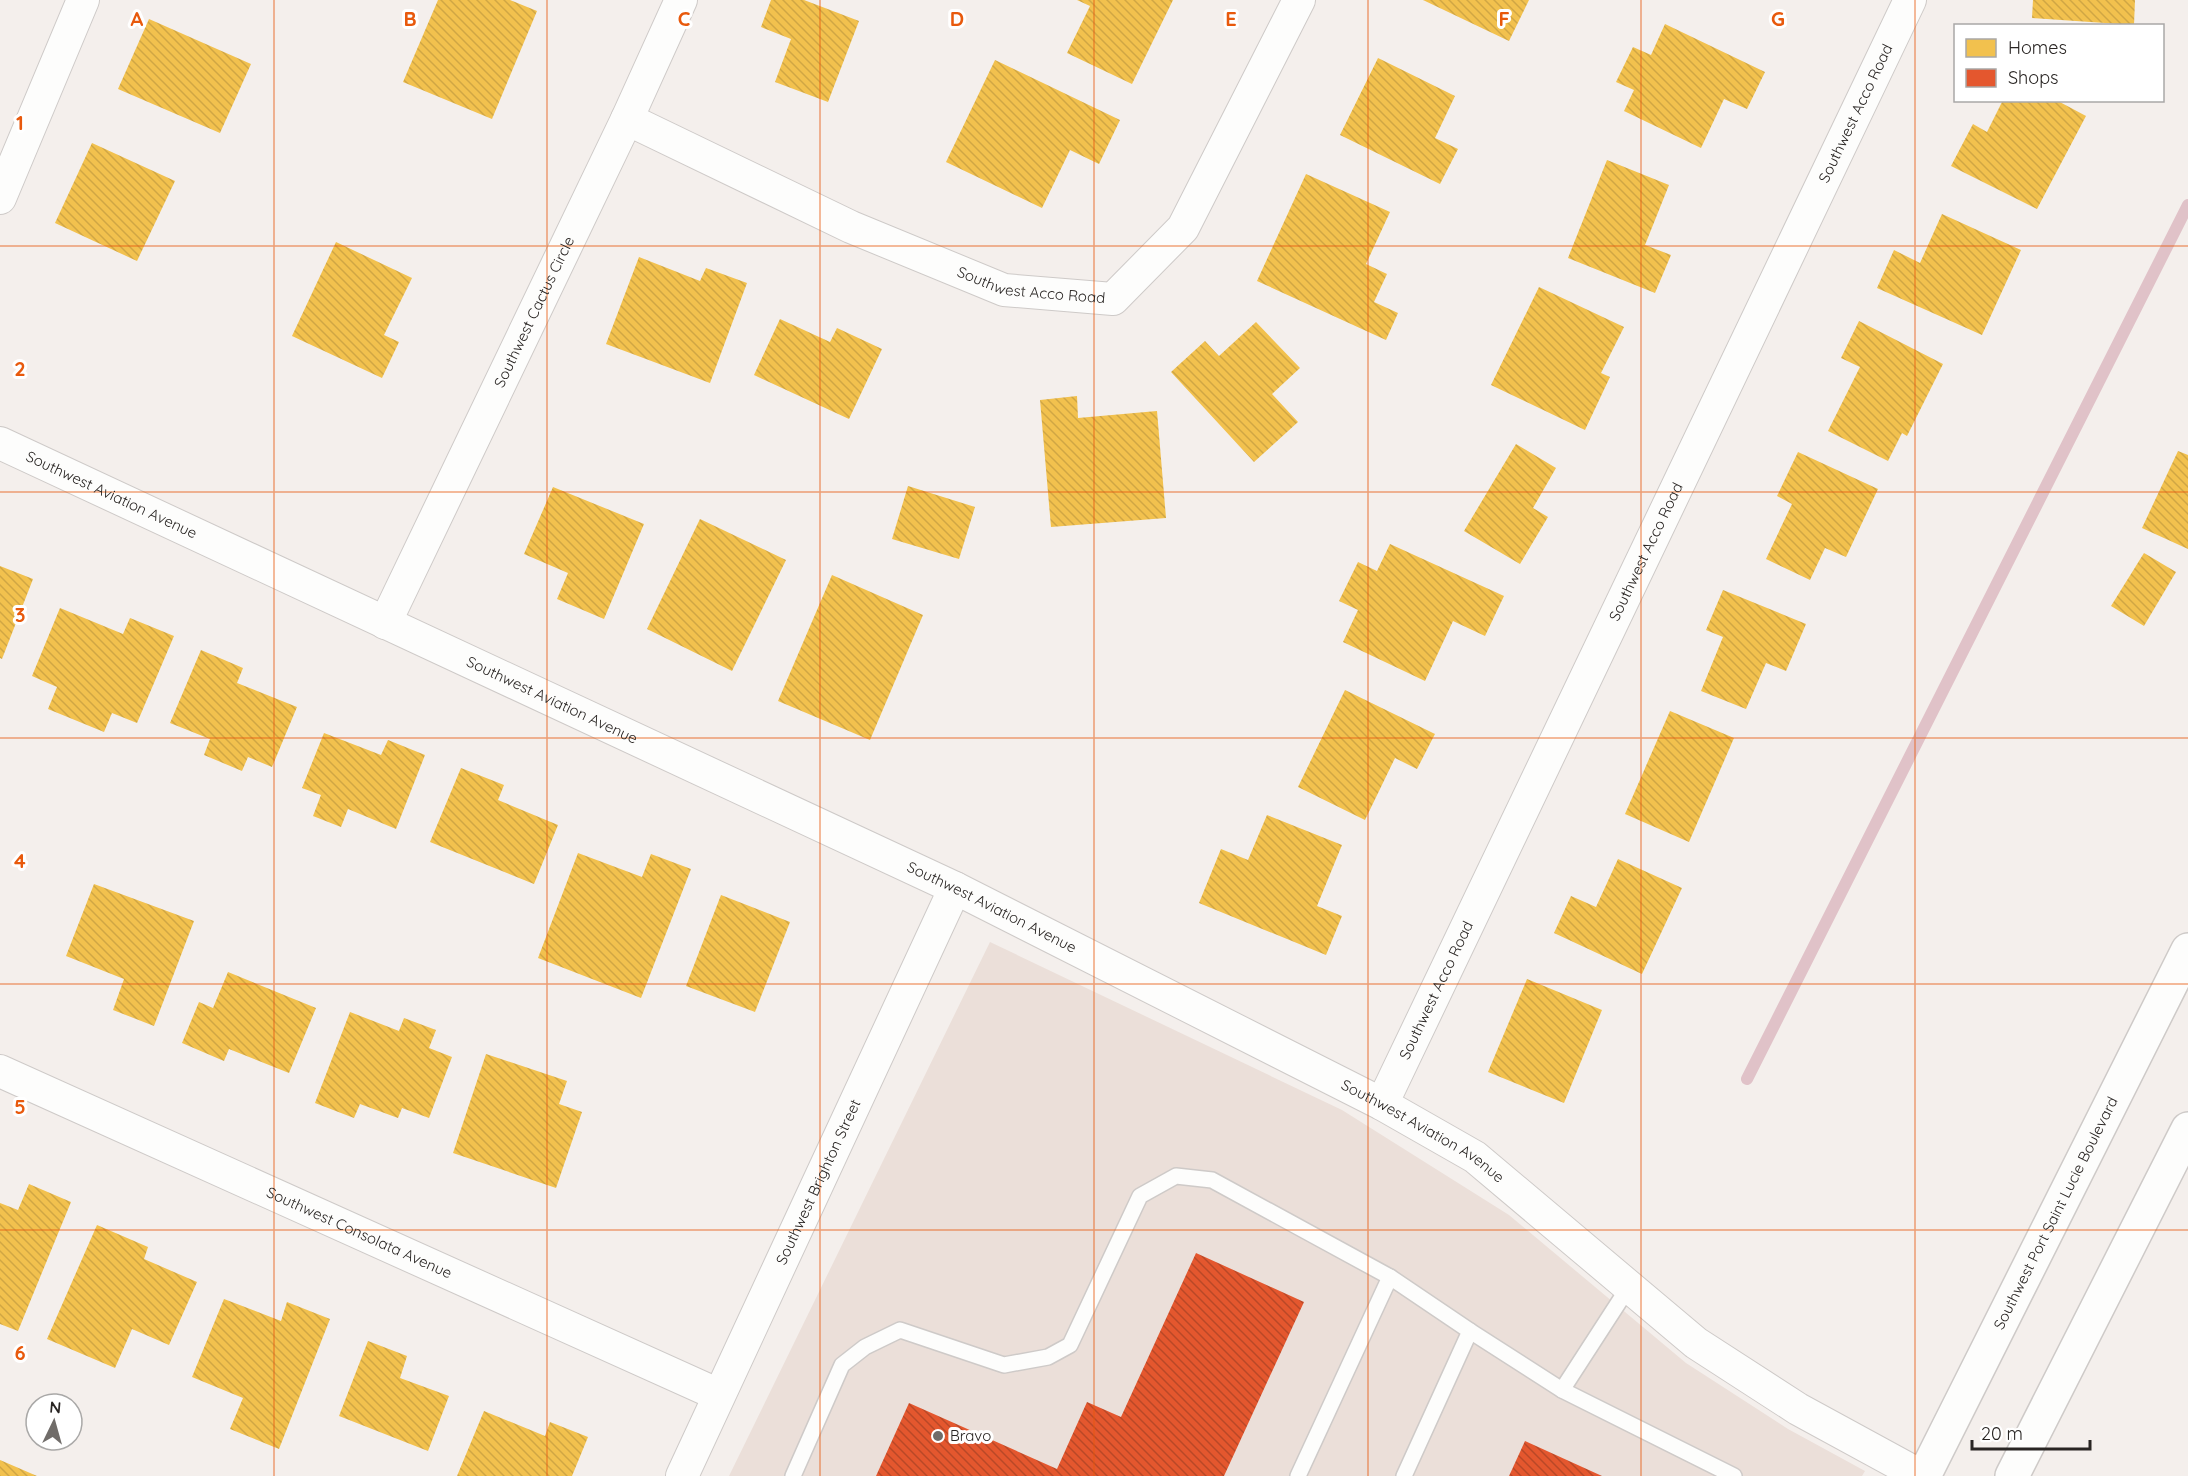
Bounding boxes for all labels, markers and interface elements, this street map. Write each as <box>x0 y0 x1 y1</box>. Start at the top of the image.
text: A <box>131 6 144 31</box>
text: B <box>403 6 417 31</box>
text: C <box>678 6 691 31</box>
text: D <box>950 6 964 31</box>
text: E <box>1225 6 1237 31</box>
text: F <box>1498 6 1510 31</box>
text: G <box>1771 6 1785 31</box>
legend <box>1954 24 2164 102</box>
text: Homes <box>2008 36 2067 59</box>
street label: Southwest Acco Road <box>1814 41 1897 186</box>
text: Shops <box>2008 66 2059 89</box>
text: 1 <box>16 110 24 135</box>
street label: Southwest Cactus Circle <box>490 233 578 390</box>
street label: Southwest Acco Road <box>954 262 1106 307</box>
text: 2 <box>14 356 26 381</box>
street label: Southwest Aviation Avenue <box>23 446 200 543</box>
street label: Southwest Acco Road <box>1604 479 1687 624</box>
text: 3 <box>15 602 25 627</box>
street label: Southwest Aviation Avenue <box>464 652 641 748</box>
text: 4 <box>14 848 26 873</box>
street label: Southwest Aviation Avenue <box>904 857 1080 957</box>
street label: Southwest Acco Road <box>1395 918 1477 1062</box>
street label: Southwest Aviation Avenue <box>1338 1075 1508 1187</box>
street label: Southwest Port Saint Lucie Boulevard <box>1989 1093 2122 1333</box>
text: 5 <box>14 1094 26 1119</box>
street label: Southwest Brighton Street <box>771 1096 865 1268</box>
street label: Southwest Consolata Avenue <box>264 1182 455 1282</box>
text: 6 <box>14 1340 26 1365</box>
north arrow <box>24 1392 84 1452</box>
text: N <box>49 1397 62 1418</box>
scale bar <box>1972 1413 2090 1451</box>
text: 20 m <box>1981 1422 2023 1445</box>
place label: Bravo <box>950 1426 991 1445</box>
marker: Bravo <box>931 1429 945 1443</box>

